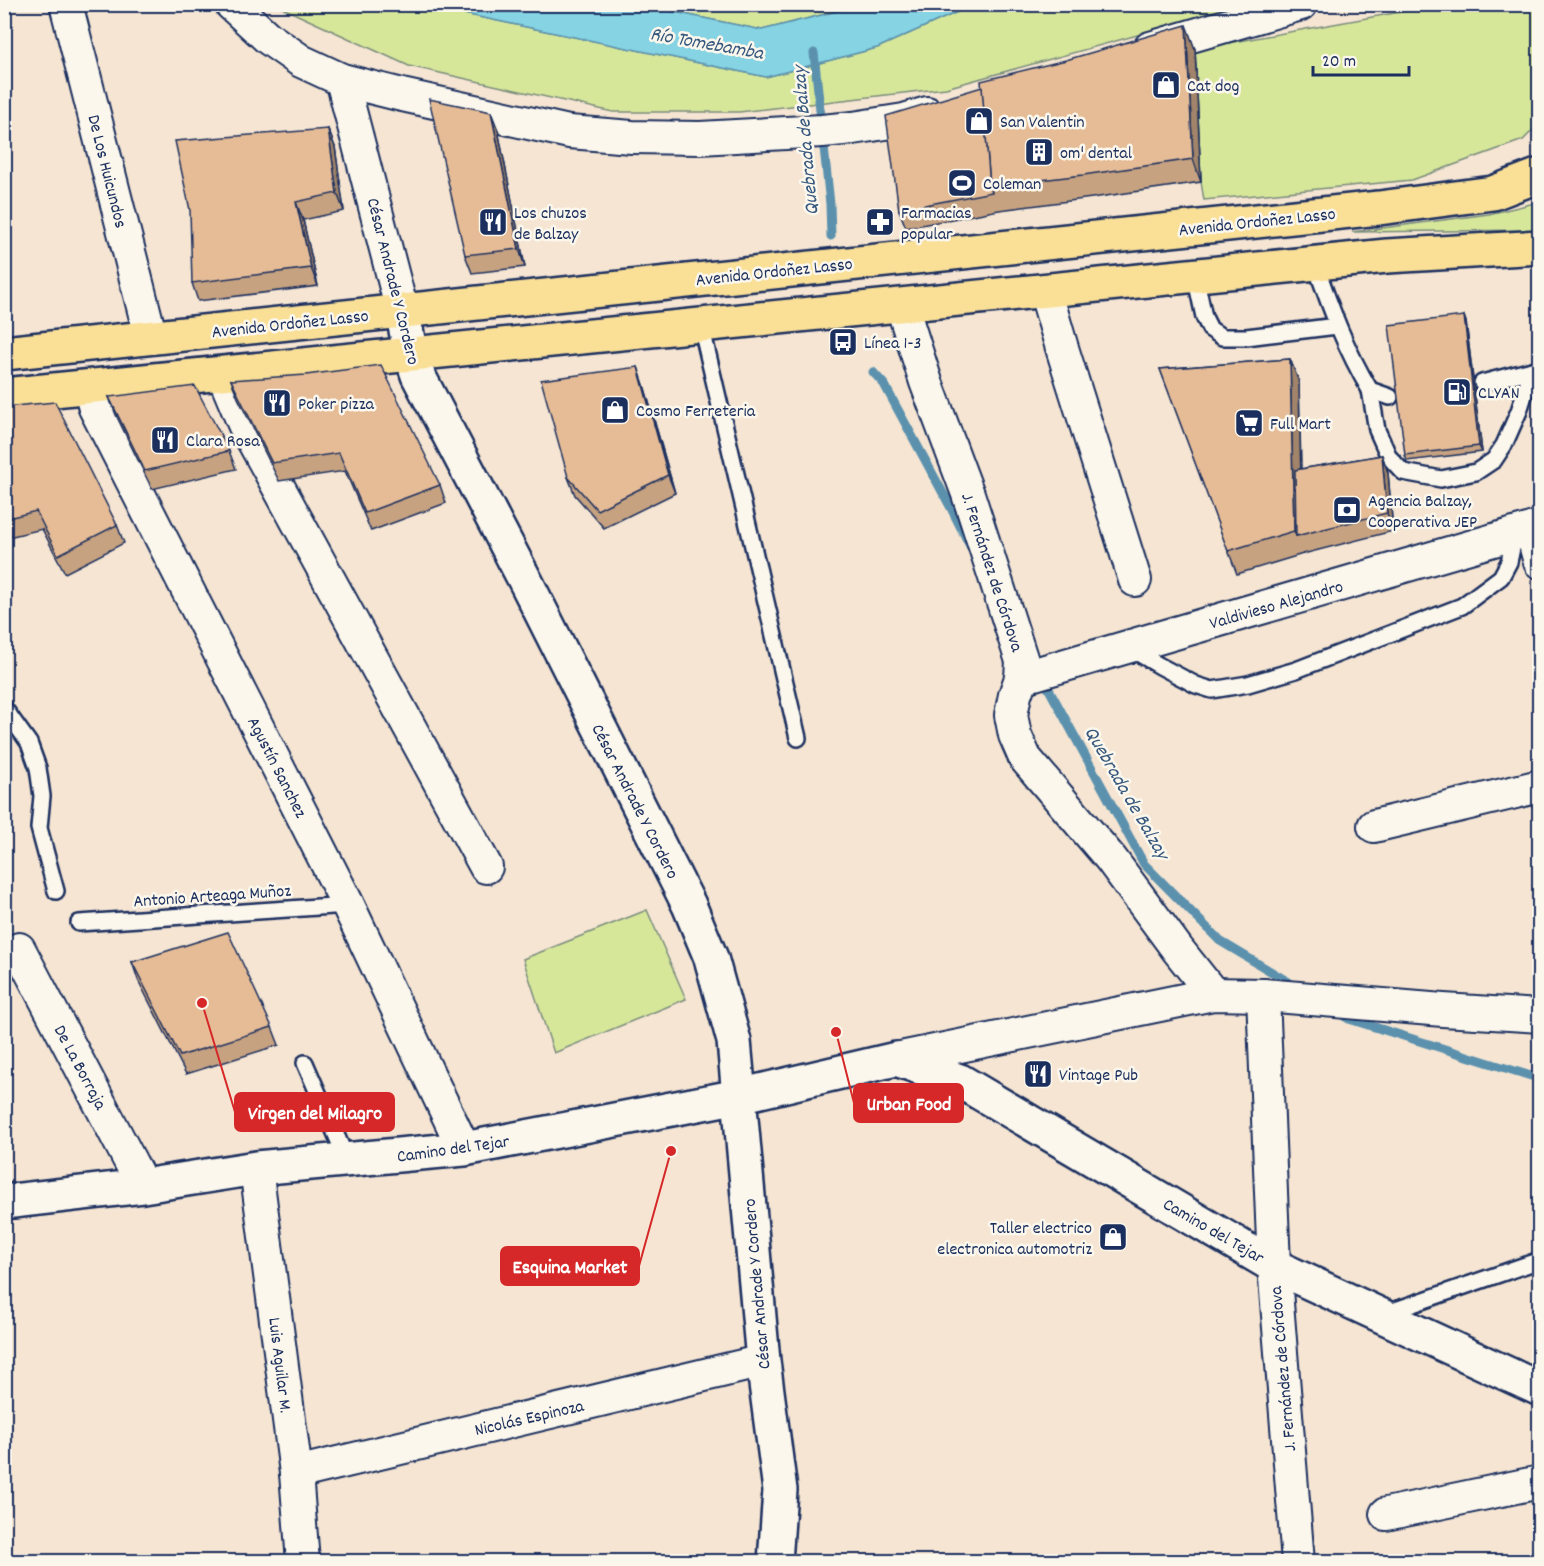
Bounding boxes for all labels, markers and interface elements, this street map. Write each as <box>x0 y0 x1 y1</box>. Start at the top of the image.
water label: Río Tomebamba <box>648 21 767 69</box>
scale bar <box>1313 39 1409 77</box>
text: 20 m <box>1322 50 1356 75</box>
water label: Quebrada de Balzay <box>786 62 827 216</box>
shop icon: Cat dog <box>1150 69 1182 101</box>
place label: Cat dog <box>1187 75 1240 100</box>
shop icon: San Valentin <box>963 105 995 137</box>
place label: San Valentin <box>1000 111 1085 136</box>
street label: De Los Huicundos <box>79 112 132 231</box>
building icon: om' dental <box>1023 136 1055 168</box>
place label: om' dental <box>1060 142 1133 167</box>
sports icon: Coleman <box>946 167 978 199</box>
place label: Coleman <box>983 173 1041 198</box>
street label: César Andrade Y Cordero <box>359 196 424 368</box>
place label: Los chuzos de Balzay <box>514 202 587 248</box>
place label: Farmacias popular <box>901 202 972 248</box>
street label: Avenida Ordoñez Lasso <box>1178 203 1337 244</box>
restaurant icon: Los chuzos de Balzay <box>477 206 509 238</box>
pharmacy icon: Farmacias popular <box>864 206 896 238</box>
street label: Avenida Ordoñez Lasso <box>695 253 854 294</box>
street label: Avenida Ordoñez Lasso <box>211 305 370 346</box>
bus stop icon: Línea 1-3 <box>827 326 859 358</box>
place label: Línea 1-3 <box>864 332 922 357</box>
fuel station icon: CLYAN <box>1441 376 1473 408</box>
place label: CLYAN <box>1478 382 1520 407</box>
restaurant icon: Poker pizza <box>261 387 293 419</box>
place label: Poker pizza <box>298 393 375 418</box>
shop icon: Cosmo Ferreteria <box>599 394 631 426</box>
place label: Cosmo Ferreteria <box>636 400 756 425</box>
supermarket icon: Full Mart <box>1233 407 1265 439</box>
place label: Full Mart <box>1270 413 1331 438</box>
restaurant icon: Clara Rosa <box>149 424 181 456</box>
place label: Clara Rosa <box>186 430 260 455</box>
street label: J. Fernández de Córdova <box>953 490 1028 656</box>
place label: Agencia Balzay, Cooperativa JEP <box>1368 490 1477 536</box>
bank icon: Agencia Balzay, Cooperativa JEP <box>1331 494 1363 526</box>
street label: Valdivieso Alejandro <box>1207 575 1347 637</box>
street label: Agustín Sanchez <box>240 713 312 823</box>
street label: César Andrade Y Cordero <box>584 720 684 884</box>
water label: Quebrada de Balzay <box>1076 722 1176 868</box>
street label: Antonio Arteaga Muñoz <box>133 880 292 915</box>
street label: De La Borraja <box>46 1021 112 1115</box>
restaurant icon: Vintage Pub <box>1022 1058 1054 1090</box>
place label: Vintage Pub <box>1059 1064 1138 1089</box>
callout: Urban Food <box>854 1084 963 1122</box>
text: Urban Food <box>866 1092 952 1120</box>
callout: Virgen del Milagro <box>235 1093 394 1131</box>
text: Virgen del Milagro <box>248 1101 382 1129</box>
street label: Camino del Tejar <box>396 1130 511 1171</box>
street label: Camino del Tejar <box>1157 1193 1268 1271</box>
street label: César Andrade Y Cordero <box>739 1198 778 1370</box>
place label: Taller electrico electronica automotriz <box>937 1217 1092 1263</box>
shop icon: Taller electrico electronica automotriz <box>1097 1221 1129 1253</box>
callout: Esquina Market <box>501 1247 639 1285</box>
text: Esquina Market <box>513 1255 628 1283</box>
street label: J. Fernández de Córdova <box>1265 1285 1304 1452</box>
street label: Luis Aguilar M. <box>260 1316 297 1414</box>
street label: Nicolás Espinoza <box>472 1395 587 1444</box>

